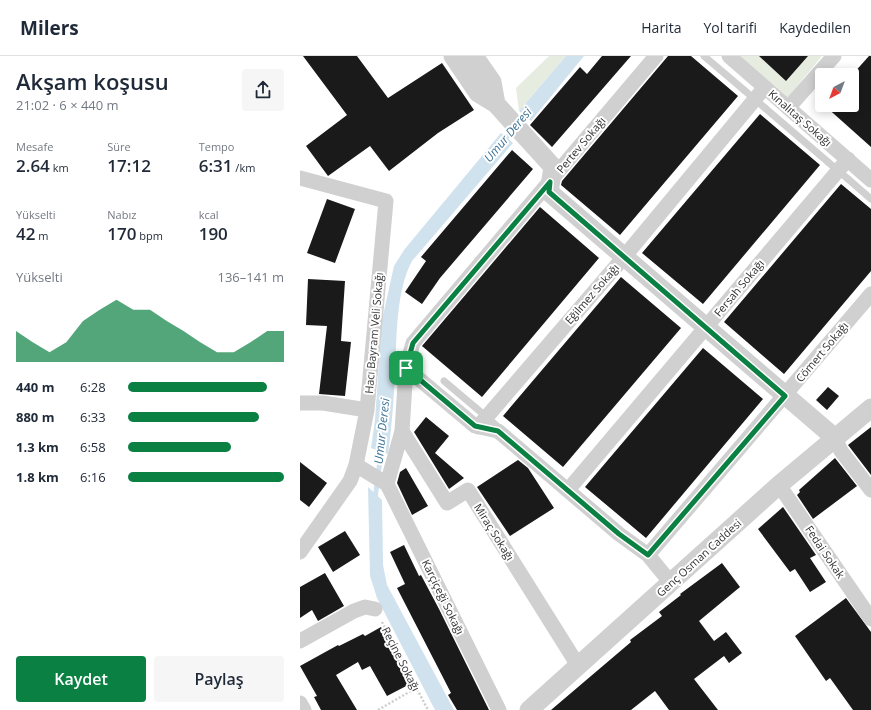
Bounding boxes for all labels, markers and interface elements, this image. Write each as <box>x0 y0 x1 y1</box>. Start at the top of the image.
text: Milers <box>20 15 79 41</box>
text: Harita <box>641 18 681 37</box>
text: Yol tarifi <box>703 18 757 37</box>
text: Kaydedilen <box>779 18 851 37</box>
text: Akşam koşusu <box>16 66 169 96</box>
north arrow <box>815 68 859 112</box>
map controls <box>815 68 859 112</box>
button: share <box>242 69 284 111</box>
street label: Kınalıtaş Sokağı <box>765 86 835 149</box>
text: 21:02 · 6 × 440 m <box>16 96 119 114</box>
water label: Umur Deresi <box>480 103 536 166</box>
street label: Pertev Sokağı <box>553 113 609 176</box>
text: Mesafe <box>16 139 53 154</box>
text: Süre <box>107 139 131 154</box>
text: Tempo <box>199 139 234 154</box>
text: 2.64 <box>16 154 50 177</box>
text: 17:12 <box>107 154 151 177</box>
text: 6:31 <box>199 154 232 177</box>
text: km <box>50 160 69 175</box>
text: /km <box>232 160 255 175</box>
text: Yükselti <box>16 207 56 222</box>
text: Nabız <box>107 207 136 222</box>
text: kcal <box>199 207 219 222</box>
text: 42 <box>16 222 35 245</box>
text: 170 <box>107 222 137 245</box>
text: 190 <box>199 222 228 245</box>
text: m <box>35 228 49 243</box>
text: bpm <box>137 228 163 243</box>
street label: Fersah Sokağı <box>710 256 767 320</box>
street label: Eğilmez Sokağı <box>561 260 622 327</box>
text: Yükselti <box>16 268 63 286</box>
text: 136–141 m <box>217 268 284 286</box>
street label: Hacı Bayram Veli Sokağı <box>361 272 386 394</box>
street label: Cömert Sokağı <box>792 318 851 385</box>
pin <box>389 351 423 385</box>
icon: arrive <box>395 357 417 379</box>
text: 440 m <box>16 378 54 396</box>
text: 6:28 <box>80 378 106 396</box>
water label: Umur Deresi <box>370 396 394 465</box>
text: 880 m <box>16 408 54 426</box>
text: 6:33 <box>80 408 106 426</box>
text: 1.3 km <box>16 438 59 456</box>
text: 6:58 <box>80 438 106 456</box>
text: 1.8 km <box>16 468 59 486</box>
text: 6:16 <box>80 468 106 486</box>
street label: Miraç Sokağı <box>471 500 518 563</box>
street label: Genç Osman Caddesi <box>653 515 744 600</box>
street label: Fedai Sokak <box>802 522 849 581</box>
street label: Karçiçeği Sokağı <box>419 557 468 637</box>
street label: Reçine Sokağı <box>379 624 424 693</box>
button: Kaydet <box>16 656 146 702</box>
button: Paylaş <box>154 656 284 702</box>

